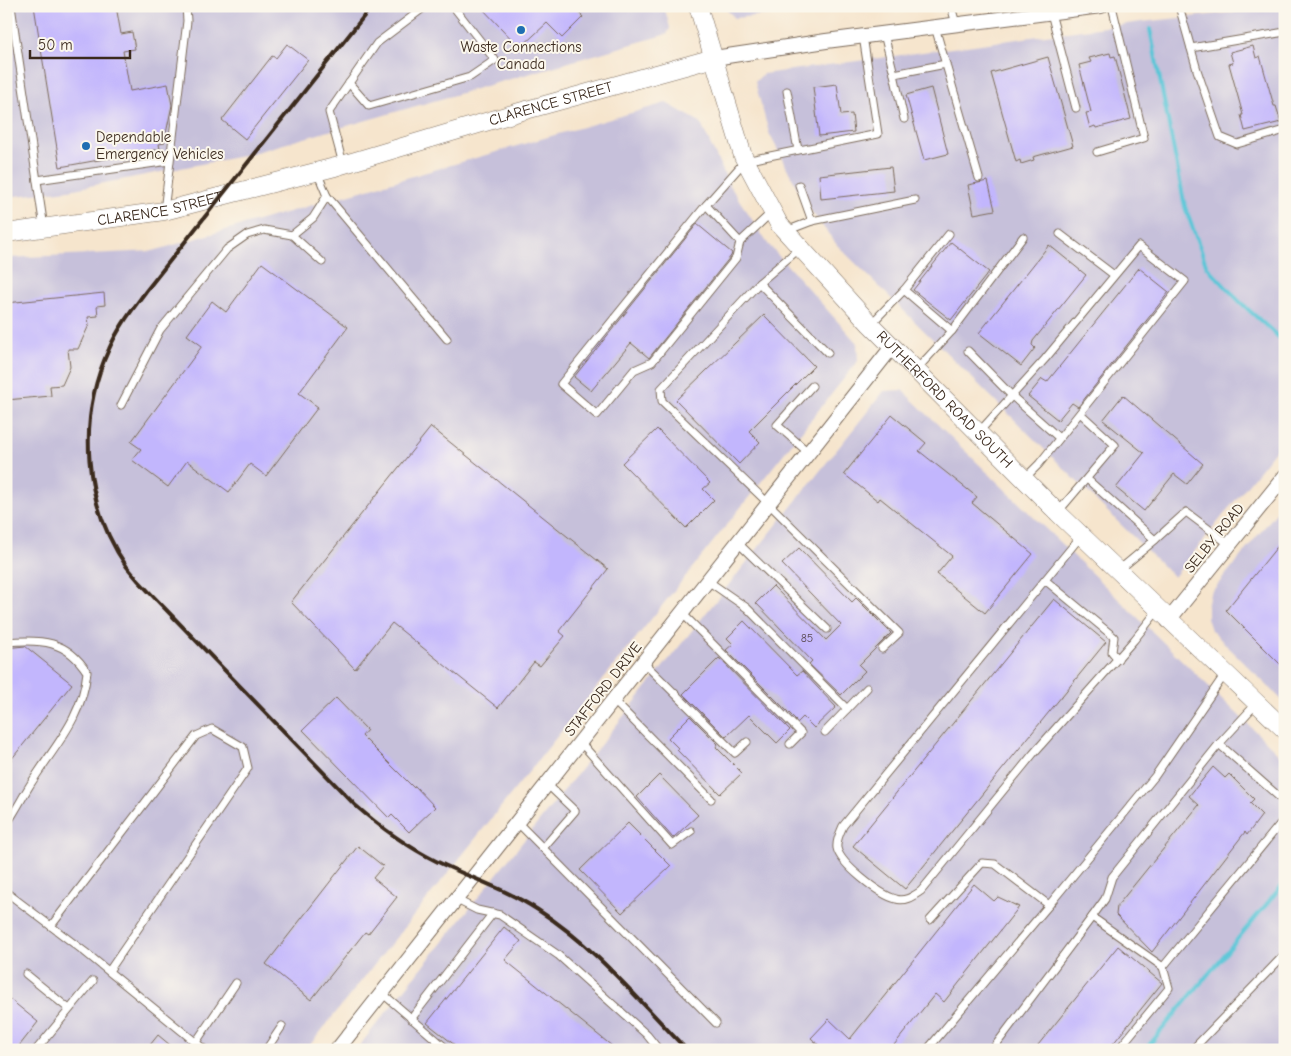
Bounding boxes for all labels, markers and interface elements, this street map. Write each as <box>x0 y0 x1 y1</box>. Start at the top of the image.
marker: Waste Connections Canada <box>515 24 527 36</box>
scale bar <box>30 28 130 60</box>
text: 50 m <box>38 36 73 54</box>
place label: Waste Connections Canada <box>461 38 582 73</box>
street label: CLARENCE STREET <box>487 77 615 129</box>
place label: Dependable Emergency Vehicles <box>96 128 224 163</box>
marker: Dependable Emergency Vehicles <box>80 140 92 152</box>
street label: CLARENCE STREET <box>96 187 225 229</box>
street label: RUTHERFORD ROAD SOUTH <box>873 327 1017 472</box>
street label: SELBY ROAD <box>1180 499 1248 577</box>
house number: 85 <box>801 631 813 645</box>
street label: STAFFORD DRIVE <box>561 638 645 740</box>

